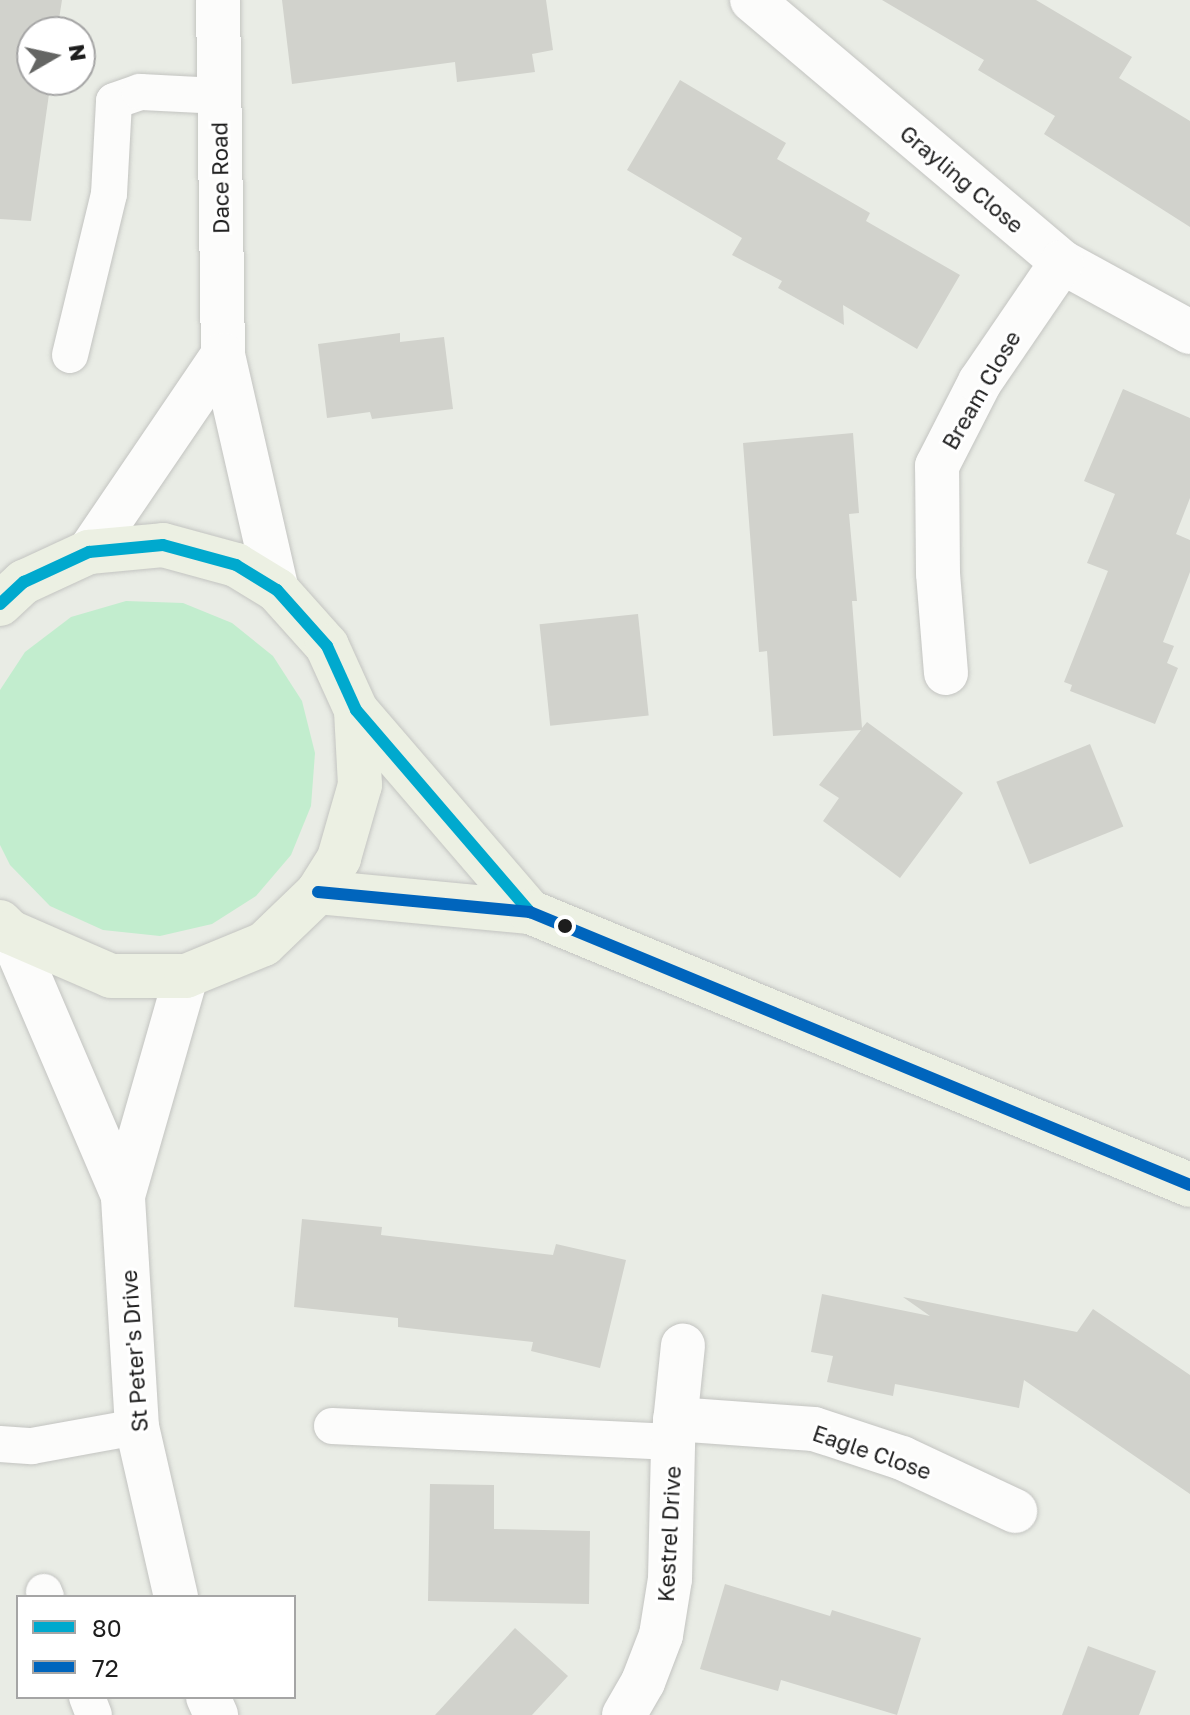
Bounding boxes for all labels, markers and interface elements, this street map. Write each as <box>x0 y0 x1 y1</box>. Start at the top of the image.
north arrow <box>16 16 96 96</box>
text: N <box>64 42 93 63</box>
street label: Grayling Close <box>895 120 1029 238</box>
street label: Dace Road <box>206 122 234 234</box>
street label: Bream Close <box>936 326 1026 454</box>
unlabelled marker <box>557 918 573 934</box>
street label: St Peter's Drive <box>115 1269 153 1433</box>
street label: Eagle Close <box>809 1419 935 1485</box>
street label: Kestrel Drive <box>652 1465 686 1603</box>
legend <box>16 1595 296 1699</box>
text: 80 <box>92 1613 122 1642</box>
text: 72 <box>92 1653 119 1682</box>

